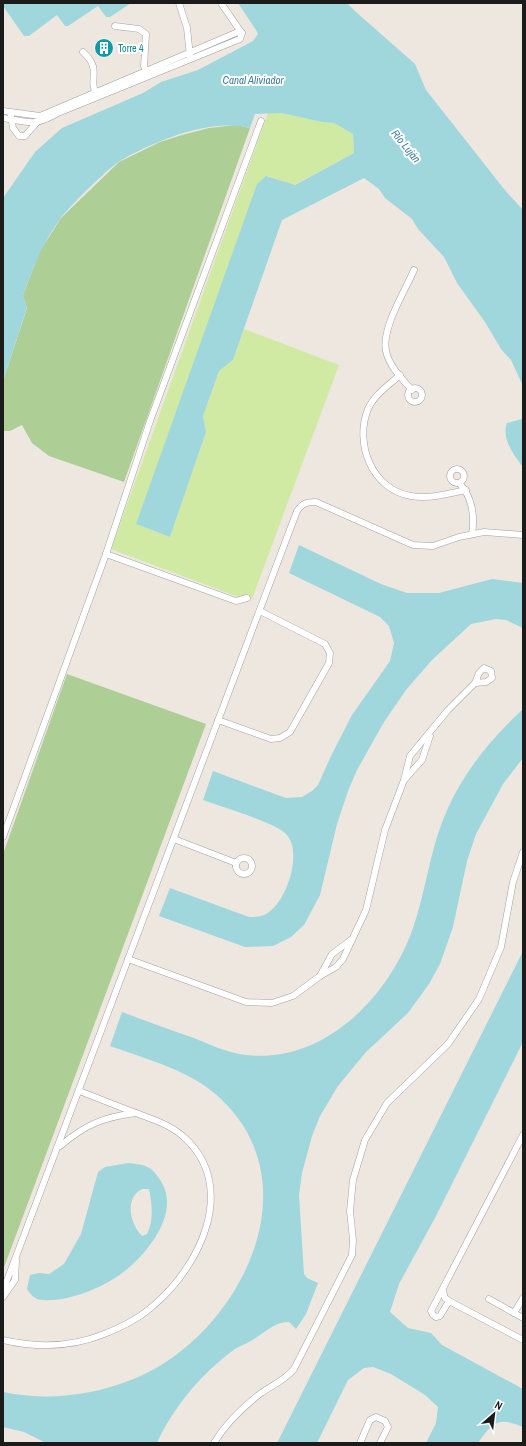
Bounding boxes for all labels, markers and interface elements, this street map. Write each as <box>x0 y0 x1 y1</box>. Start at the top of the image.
building icon: Torre 4 <box>93 37 115 59</box>
place label: Torre 4 <box>118 42 144 55</box>
water label: Canal Aliviador <box>222 73 285 87</box>
water label: Río Luján <box>388 127 424 165</box>
north arrow <box>474 1394 514 1434</box>
text: N <box>493 1397 505 1413</box>

